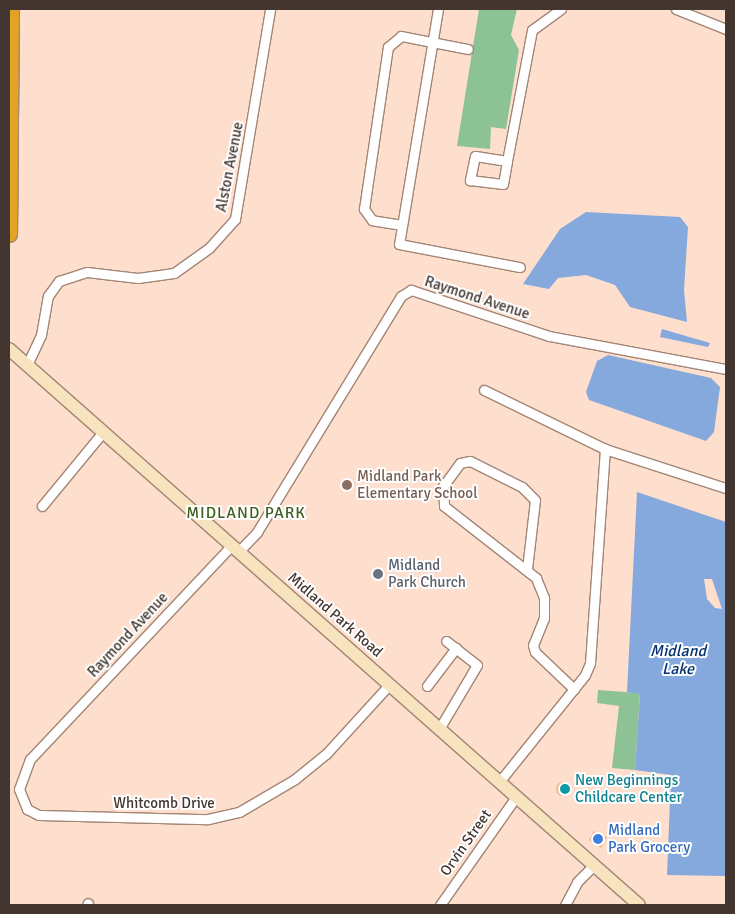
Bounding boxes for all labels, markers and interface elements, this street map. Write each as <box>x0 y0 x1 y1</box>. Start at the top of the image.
street label: Alston Avenue <box>212 120 248 214</box>
street label: Raymond Avenue <box>422 273 532 323</box>
place label: Midland Park Elementary School <box>357 467 478 502</box>
marker: Midland Park Elementary School <box>341 479 353 491</box>
district label: MIDLAND PARK <box>185 503 307 523</box>
place label: Midland Park Church <box>388 556 466 591</box>
marker: Midland Park Church <box>372 568 384 580</box>
street label: Midland Park Road <box>284 569 386 661</box>
street label: Raymond Avenue <box>84 589 172 681</box>
water label: Midland Lake <box>650 641 706 679</box>
place label: New Beginnings Childcare Center <box>575 771 682 806</box>
marker: New Beginnings Childcare Center <box>559 783 571 795</box>
street label: Whitcomb Drive <box>113 795 215 813</box>
street label: Orvin Street <box>437 806 495 880</box>
place label: Midland Park Grocery <box>608 821 690 856</box>
marker: Midland Park Grocery <box>592 833 604 845</box>

